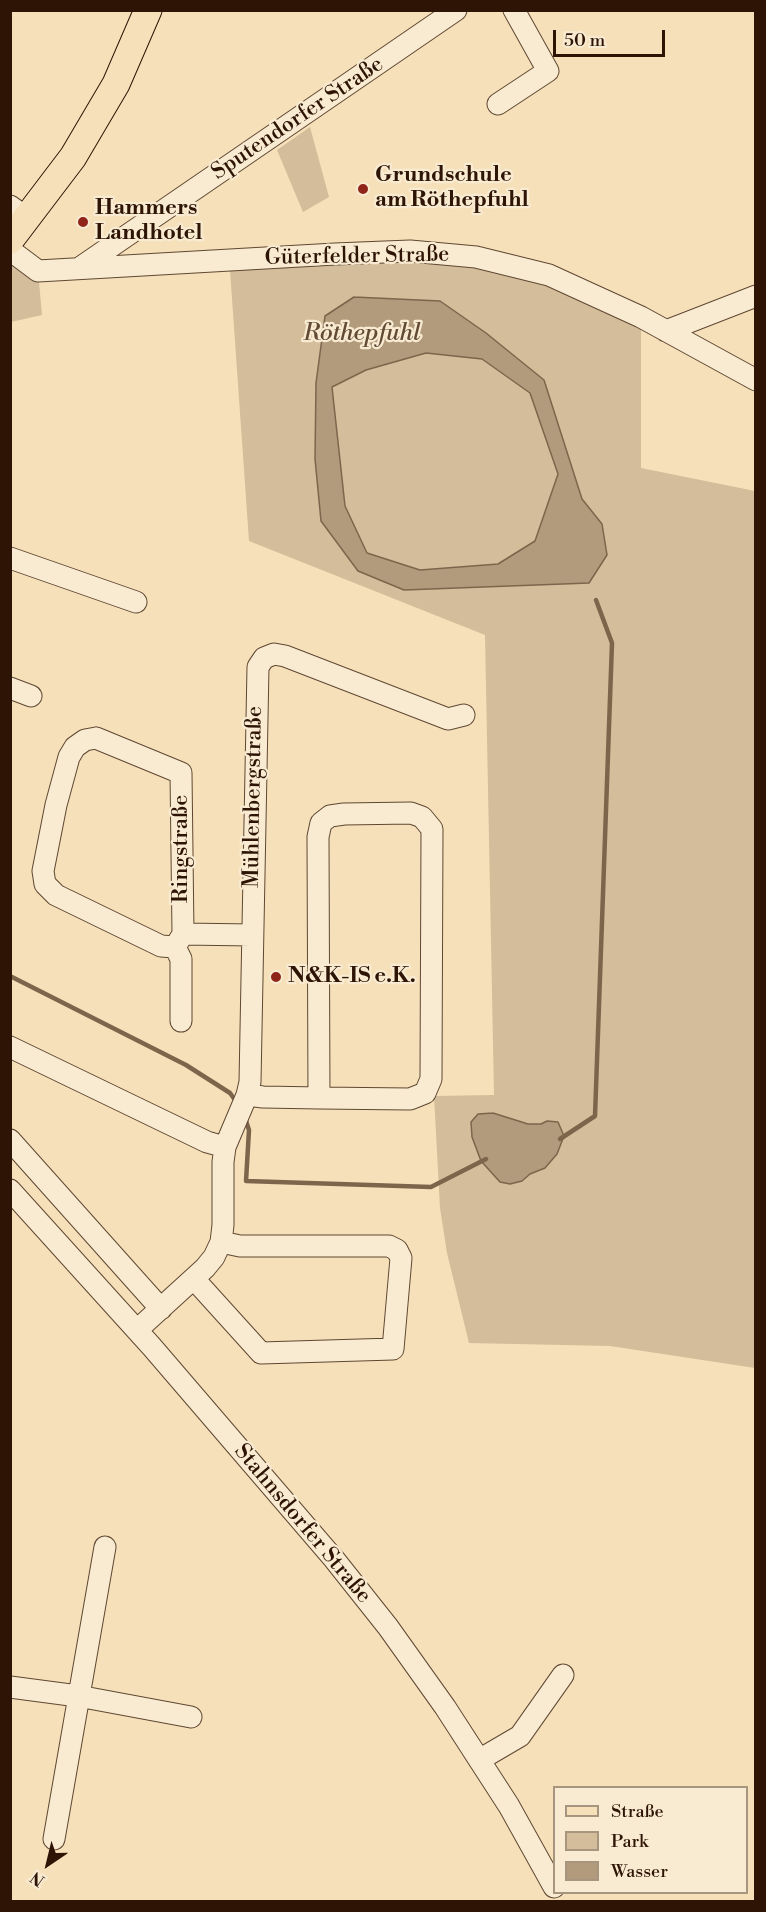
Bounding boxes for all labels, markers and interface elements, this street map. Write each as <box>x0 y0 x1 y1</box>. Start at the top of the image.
scale bar <box>556 18 668 56</box>
text: 50 m <box>564 29 605 52</box>
street label: Sputendorfer Straße <box>207 52 389 186</box>
place label: Grundschule am Röthepfuhl <box>375 163 529 214</box>
marker: Grundschule am Röthepfuhl <box>356 182 370 196</box>
place label: Hammers Landhotel <box>95 196 203 248</box>
marker: Hammers Landhotel <box>76 215 90 229</box>
street label: Güterfelder Straße <box>264 242 450 272</box>
water label: Röthepfuhl <box>303 320 421 348</box>
street label: Mühlenbergstraße <box>239 706 269 888</box>
street label: Ringstraße <box>169 795 195 903</box>
place label: N&K-IS e.K. <box>288 964 416 990</box>
marker: N&K-IS e.K. <box>269 970 283 984</box>
street label: Stahnsdorfer Straße <box>228 1439 376 1609</box>
legend <box>553 1786 748 1894</box>
text: Straße <box>611 1800 664 1823</box>
text: Park <box>611 1830 648 1853</box>
north arrow <box>18 1834 78 1894</box>
text: Wasser <box>611 1860 668 1883</box>
text: N <box>27 1867 49 1891</box>

